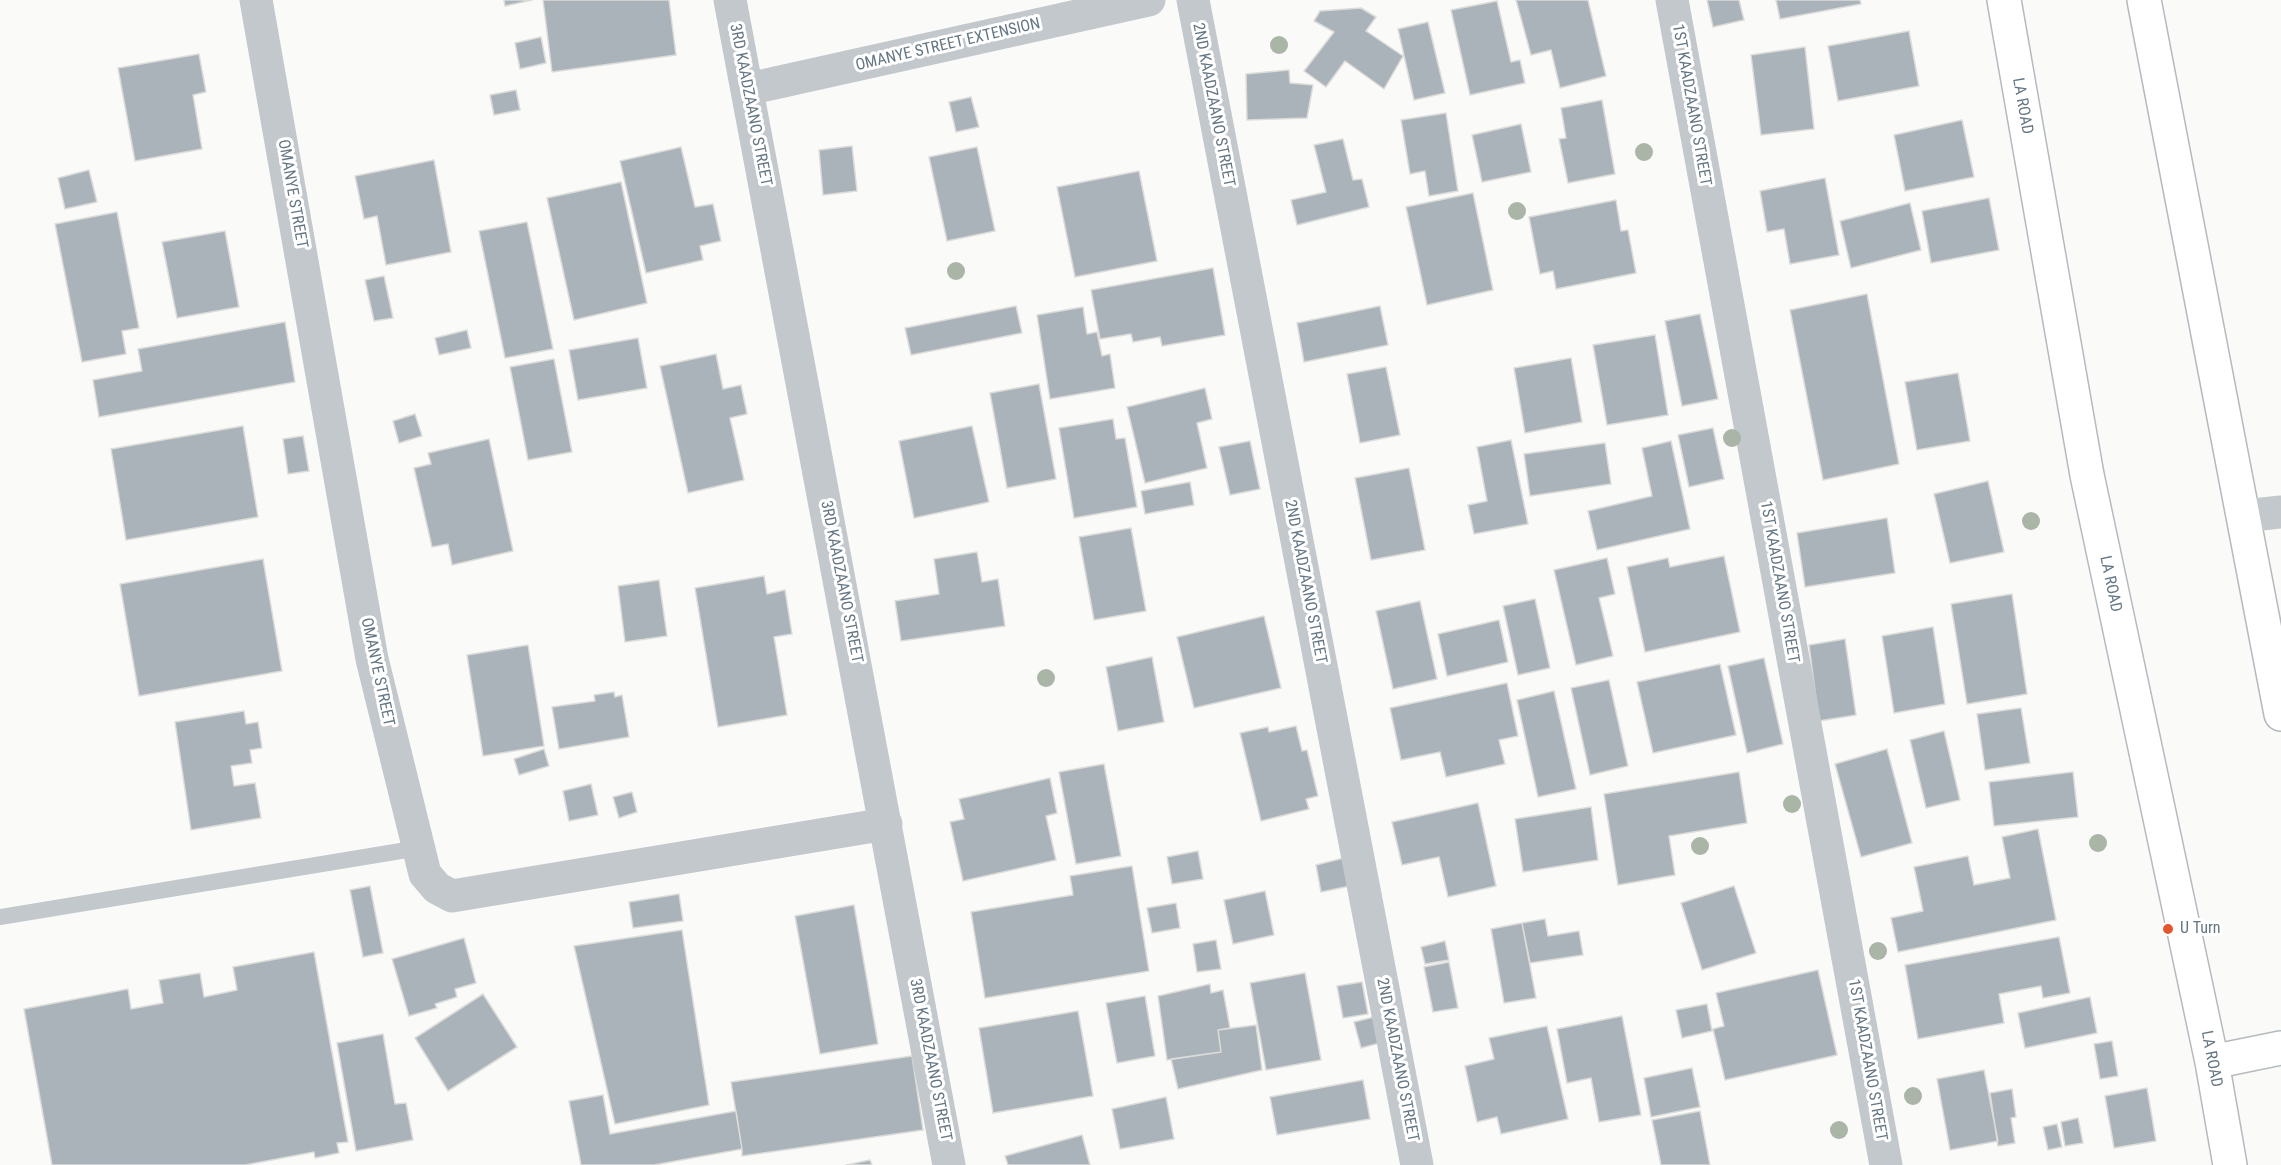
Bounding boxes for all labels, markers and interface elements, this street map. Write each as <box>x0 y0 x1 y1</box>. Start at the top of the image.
street label: OMANYE STREET EXTENSION <box>854 14 1042 76</box>
street label: 3RD KAADZAANO STREET <box>725 22 775 188</box>
street label: 2ND KAADZAANO STREET <box>1188 22 1238 188</box>
street label: 1ST KAADZAANO STREET <box>1667 23 1715 187</box>
street label: LA ROAD <box>2008 76 2036 136</box>
street label: OMANYE STREET <box>273 138 311 250</box>
street label: 3RD KAADZAANO STREET <box>816 499 866 665</box>
street label: 2ND KAADZAANO STREET <box>1280 499 1330 665</box>
street label: 1ST KAADZAANO STREET <box>1755 500 1803 664</box>
street label: LA ROAD <box>2095 554 2125 614</box>
street label: OMANYE STREET <box>356 616 398 728</box>
place label: U Turn <box>2180 919 2221 939</box>
marker: U Turn <box>2161 922 2175 936</box>
street label: 3RD KAADZAANO STREET <box>905 977 955 1143</box>
street label: 2ND KAADZAANO STREET <box>1372 977 1422 1143</box>
street label: 1ST KAADZAANO STREET <box>1843 978 1891 1142</box>
street label: LA ROAD <box>2196 1029 2226 1089</box>

